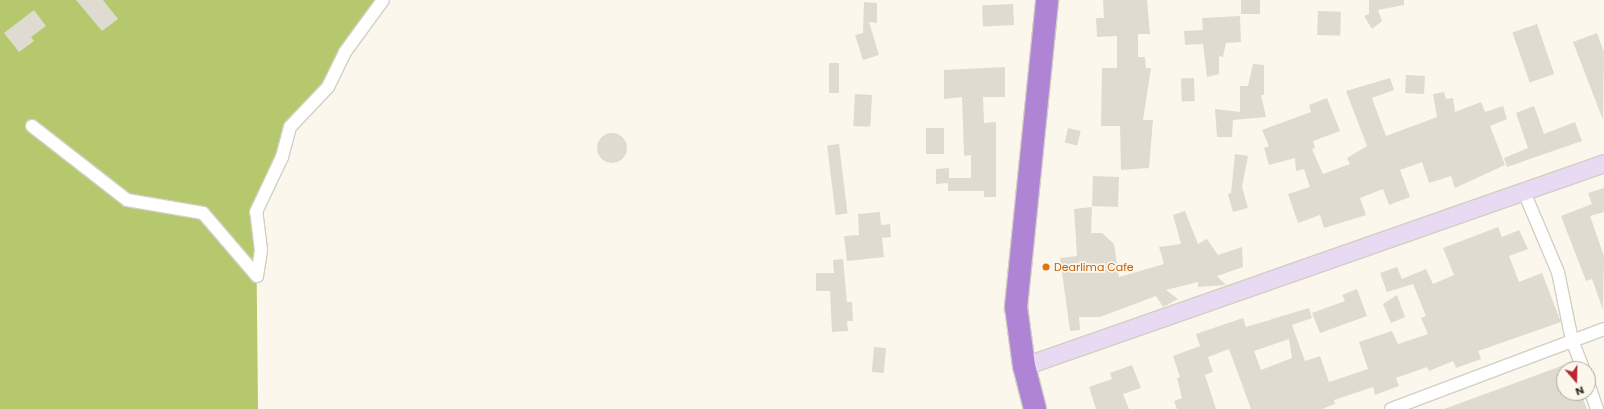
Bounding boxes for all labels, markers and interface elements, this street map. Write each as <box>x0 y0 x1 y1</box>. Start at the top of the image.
place label: Dearlima Cafe <box>1054 260 1134 274</box>
marker: Dearlima Cafe <box>1041 262 1051 272</box>
north arrow <box>1556 361 1596 401</box>
text: N <box>1573 382 1586 400</box>

